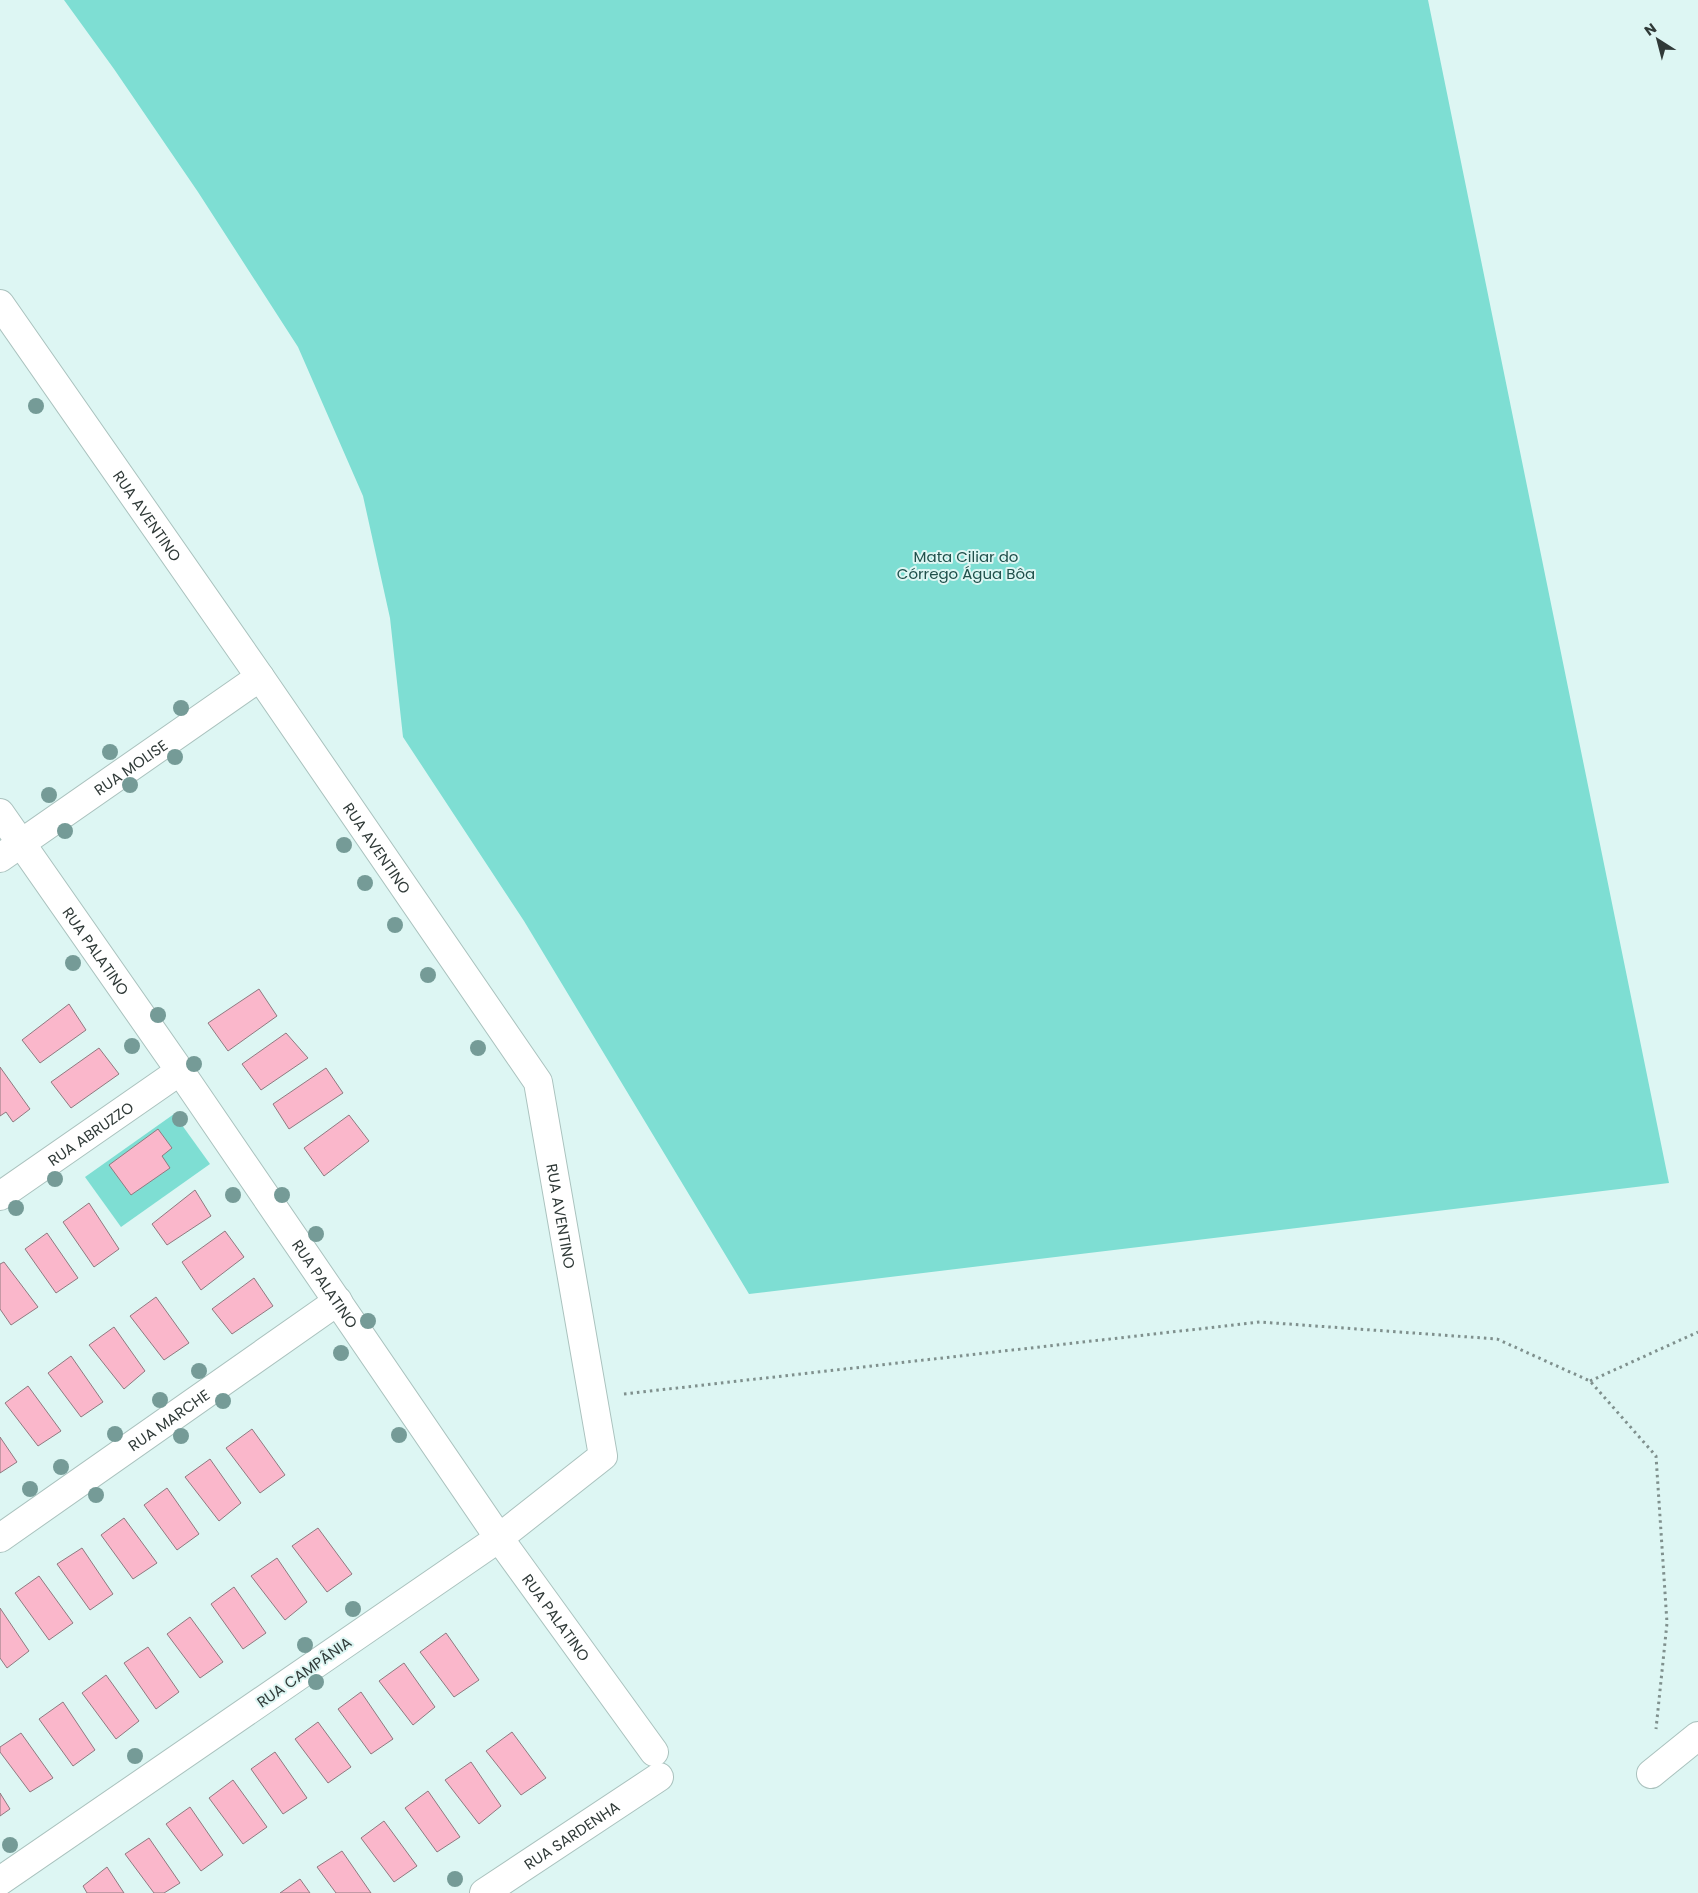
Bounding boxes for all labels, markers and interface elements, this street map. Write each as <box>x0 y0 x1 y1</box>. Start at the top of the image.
north arrow <box>1633 15 1683 65</box>
text: N <box>1640 18 1660 41</box>
street label: RUA AVENTINO <box>109 466 187 565</box>
park label: Mata Ciliar do Córrego Água Bôa <box>897 546 1035 584</box>
street label: RUA MOLISE <box>90 734 171 800</box>
street label: RUA AVENTINO <box>339 798 416 898</box>
street label: RUA PALATINO <box>58 903 134 999</box>
street label: RUA ABRUZZO <box>43 1096 138 1170</box>
street label: RUA AVENTINO <box>542 1162 581 1270</box>
street label: RUA PALATINO <box>287 1235 363 1332</box>
street label: RUA MARCHE <box>124 1384 214 1456</box>
street label: RUA PALATINO <box>518 1569 595 1665</box>
street label: RUA CAMPÂNIA <box>252 1632 356 1712</box>
street label: RUA SARDENHA <box>520 1796 624 1874</box>

